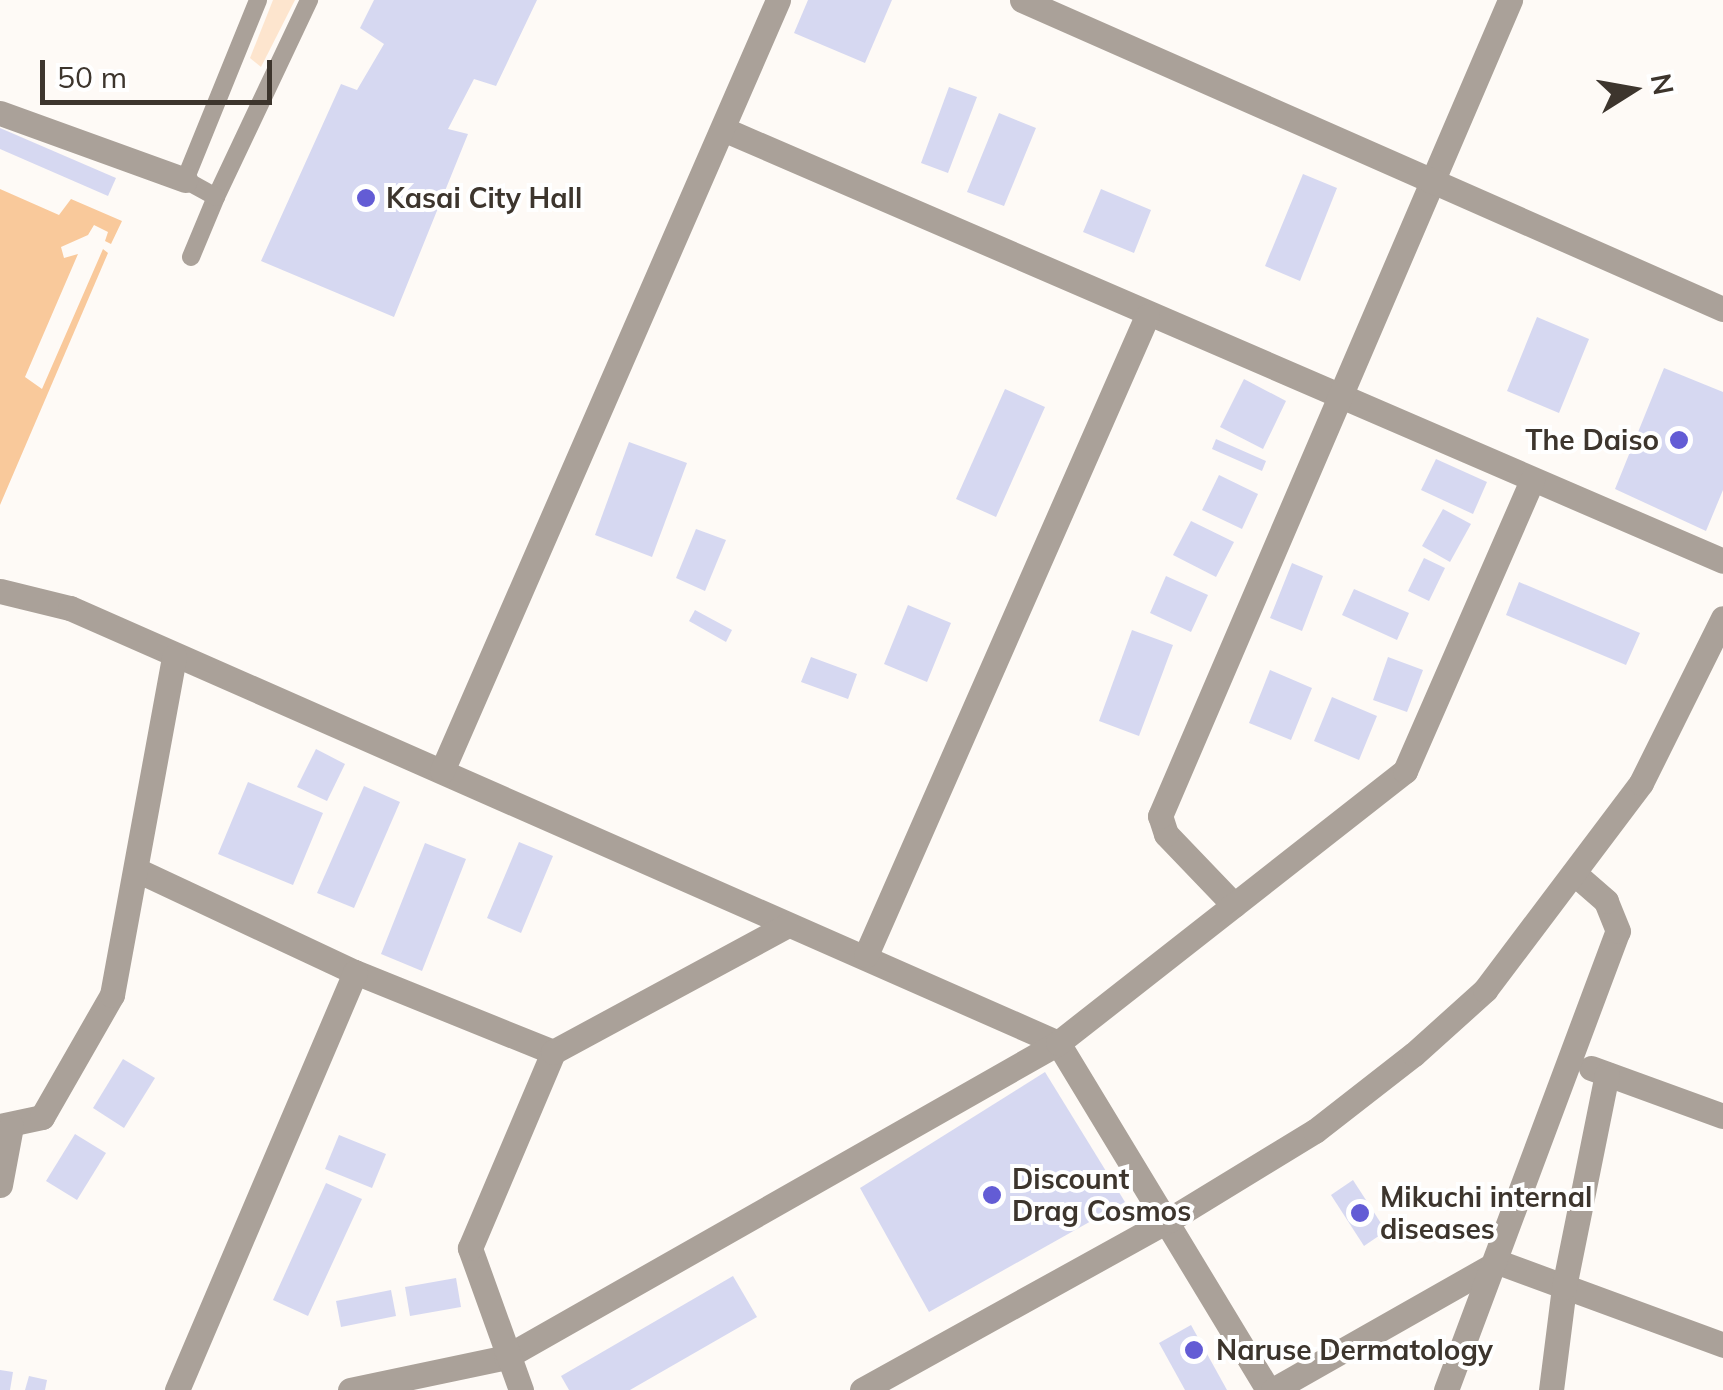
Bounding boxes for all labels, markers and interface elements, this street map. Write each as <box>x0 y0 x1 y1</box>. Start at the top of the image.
scale bar <box>45 40 278 102</box>
north arrow <box>1583 40 1683 140</box>
text: 50 m <box>57 58 127 96</box>
text: N <box>1644 70 1682 98</box>
place label: Kasai City Hall <box>386 181 582 215</box>
marker: Kasai City Hall <box>355 187 377 209</box>
place label: The Daiso <box>1525 423 1659 457</box>
marker: The Daiso <box>1668 429 1690 451</box>
place label: Discount Drag Cosmos <box>1012 1162 1191 1228</box>
place label: Mikuchi internal diseases <box>1380 1180 1592 1246</box>
marker: Discount Drag Cosmos <box>981 1184 1003 1206</box>
marker: Mikuchi internal diseases <box>1349 1202 1371 1224</box>
place label: Naruse Dermatology <box>1216 1333 1493 1367</box>
marker: Naruse Dermatology <box>1181 1337 1207 1363</box>

